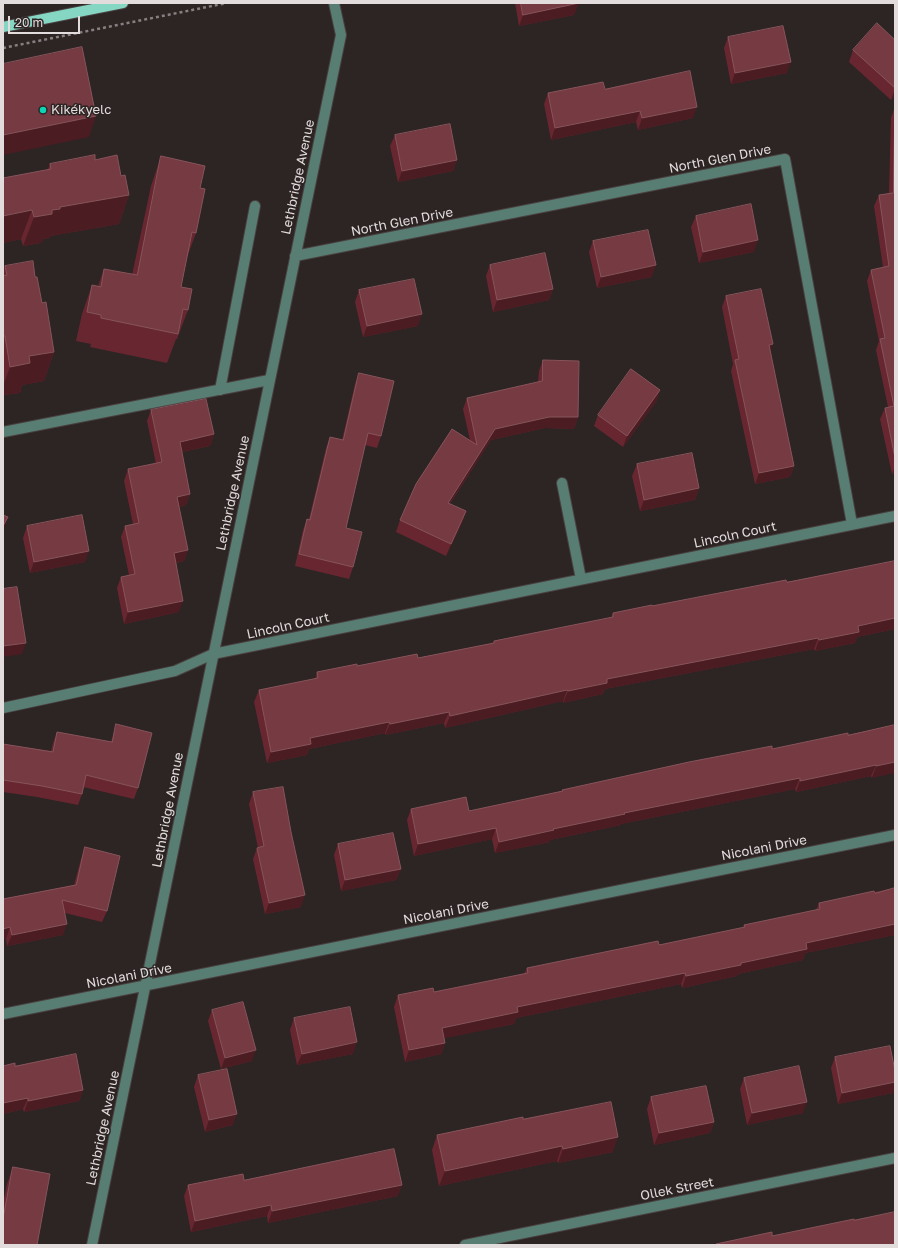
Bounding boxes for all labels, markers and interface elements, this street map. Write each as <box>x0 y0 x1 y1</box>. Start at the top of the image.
scale bar <box>10 8 82 34</box>
text: 20 m <box>15 15 43 30</box>
place label: Kikékyelc <box>51 102 111 118</box>
marker: Kikékyelc <box>38 105 48 115</box>
street label: Lethbridge Avenue <box>278 118 318 236</box>
street label: North Glen Drive <box>668 141 772 177</box>
street label: North Glen Drive <box>350 204 454 240</box>
street label: Lethbridge Avenue <box>213 434 253 552</box>
street label: Lincoln Court <box>692 519 778 551</box>
street label: Lincoln Court <box>245 610 331 642</box>
street label: Lethbridge Avenue <box>149 751 187 869</box>
street label: Nicolani Drive <box>720 832 808 864</box>
street label: Nicolani Drive <box>402 896 490 928</box>
street label: Nicolani Drive <box>85 960 173 992</box>
street label: Lethbridge Avenue <box>83 1069 123 1187</box>
street label: Ollek Street <box>639 1174 715 1204</box>

